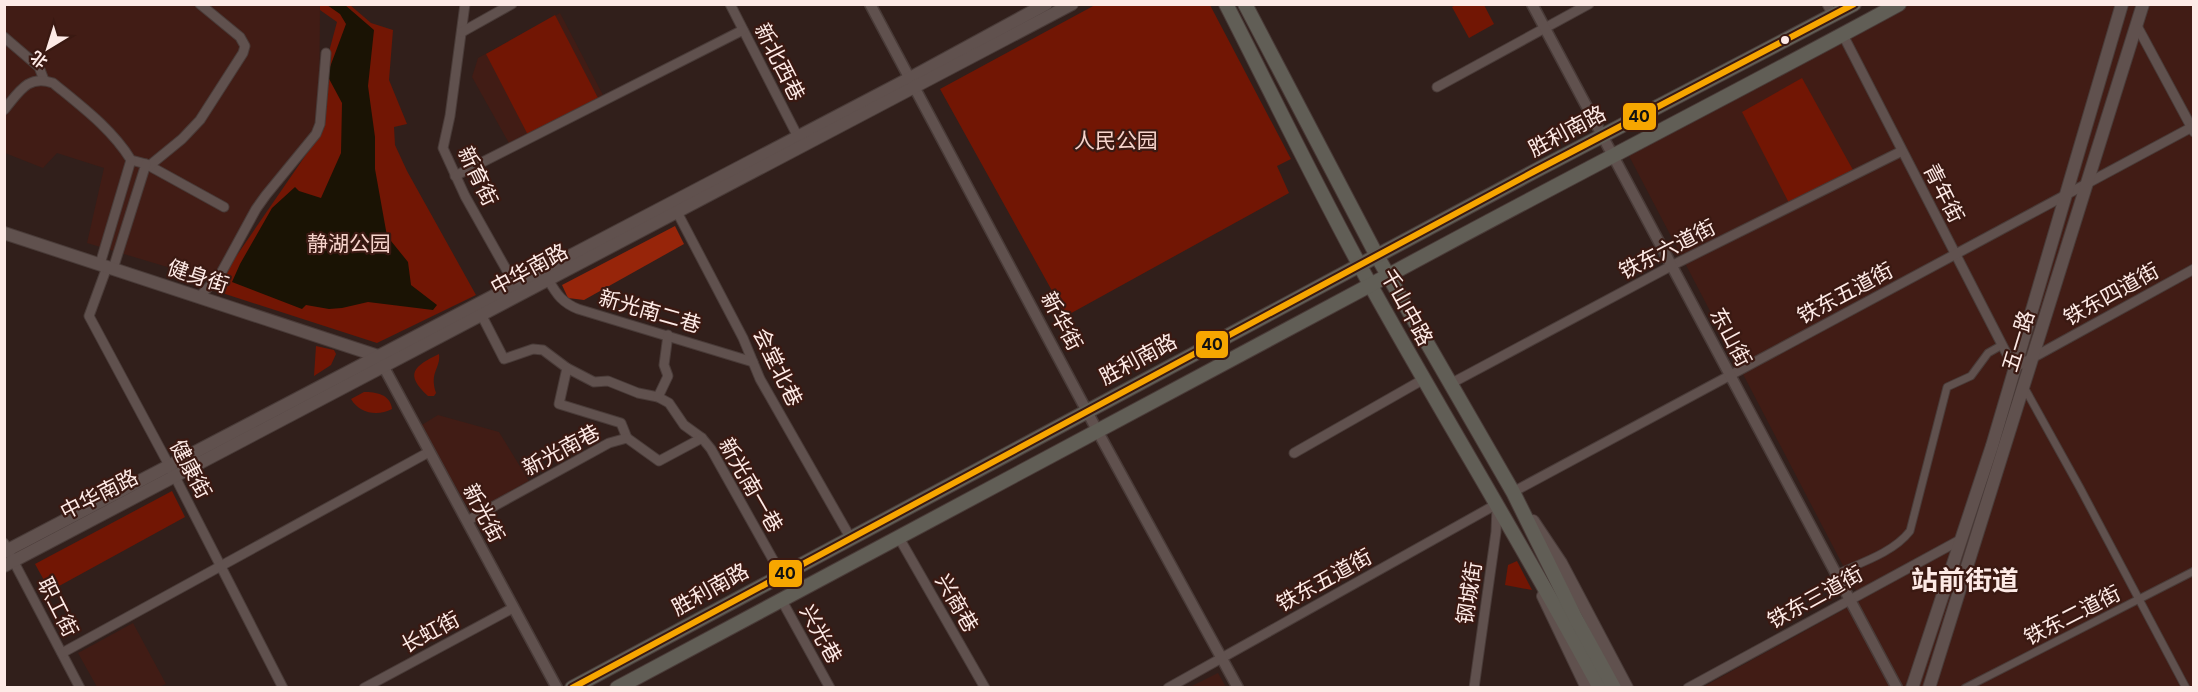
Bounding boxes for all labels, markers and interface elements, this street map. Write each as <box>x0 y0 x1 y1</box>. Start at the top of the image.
north arrow <box>18 18 78 78</box>
street label: 新北西巷 <box>750 19 810 105</box>
unlabelled marker <box>1779 34 1791 46</box>
text: 北 <box>26 47 51 73</box>
street label: 胜利南路 <box>1524 100 1610 162</box>
line badge: 40 <box>1622 102 1657 131</box>
text: 40 <box>1628 106 1650 126</box>
park label: 人民公园 <box>1074 128 1158 153</box>
street label: 新育街 <box>453 142 503 210</box>
street label: 青年街 <box>1919 159 1969 227</box>
street label: 铁东六道街 <box>1615 214 1719 284</box>
park label: 静湖公园 <box>307 231 391 256</box>
street label: 中华南路 <box>486 238 572 300</box>
street label: 健身街 <box>164 254 232 298</box>
street label: 铁东五道街 <box>1793 257 1897 329</box>
street label: 铁东四道街 <box>2059 258 2163 330</box>
street label: 千山中路 <box>1376 264 1438 350</box>
street label: 新光南二巷 <box>596 285 704 337</box>
street label: 新华街 <box>1036 287 1088 355</box>
street label: 东山街 <box>1705 303 1757 371</box>
street label: 五一路 <box>1997 307 2039 375</box>
street label: 会堂北巷 <box>748 324 808 410</box>
street label: 胜利南路 <box>1095 328 1181 390</box>
line badge: 40 <box>1195 330 1229 359</box>
text: 40 <box>1201 334 1223 354</box>
street label: 新光南巷 <box>518 419 604 481</box>
street label: 新光南一巷 <box>714 433 788 537</box>
street label: 健康街 <box>165 435 217 503</box>
street label: 中华南路 <box>56 464 142 524</box>
street label: 新光街 <box>458 479 510 547</box>
street label: 铁东五道街 <box>1272 544 1376 616</box>
street label: 胜利南路 <box>667 558 753 620</box>
line badge: 40 <box>768 559 803 588</box>
street label: 钢城街 <box>1452 560 1486 626</box>
street label: 铁东三道街 <box>1763 561 1867 633</box>
text: 40 <box>774 563 796 583</box>
district label: 站前街道 <box>1911 564 2019 597</box>
street label: 兴商巷 <box>930 569 984 637</box>
street label: 职工街 <box>33 573 83 641</box>
street label: 铁东二道街 <box>2020 580 2124 650</box>
street label: 兴光巷 <box>795 600 847 668</box>
street label: 长虹街 <box>396 606 464 658</box>

